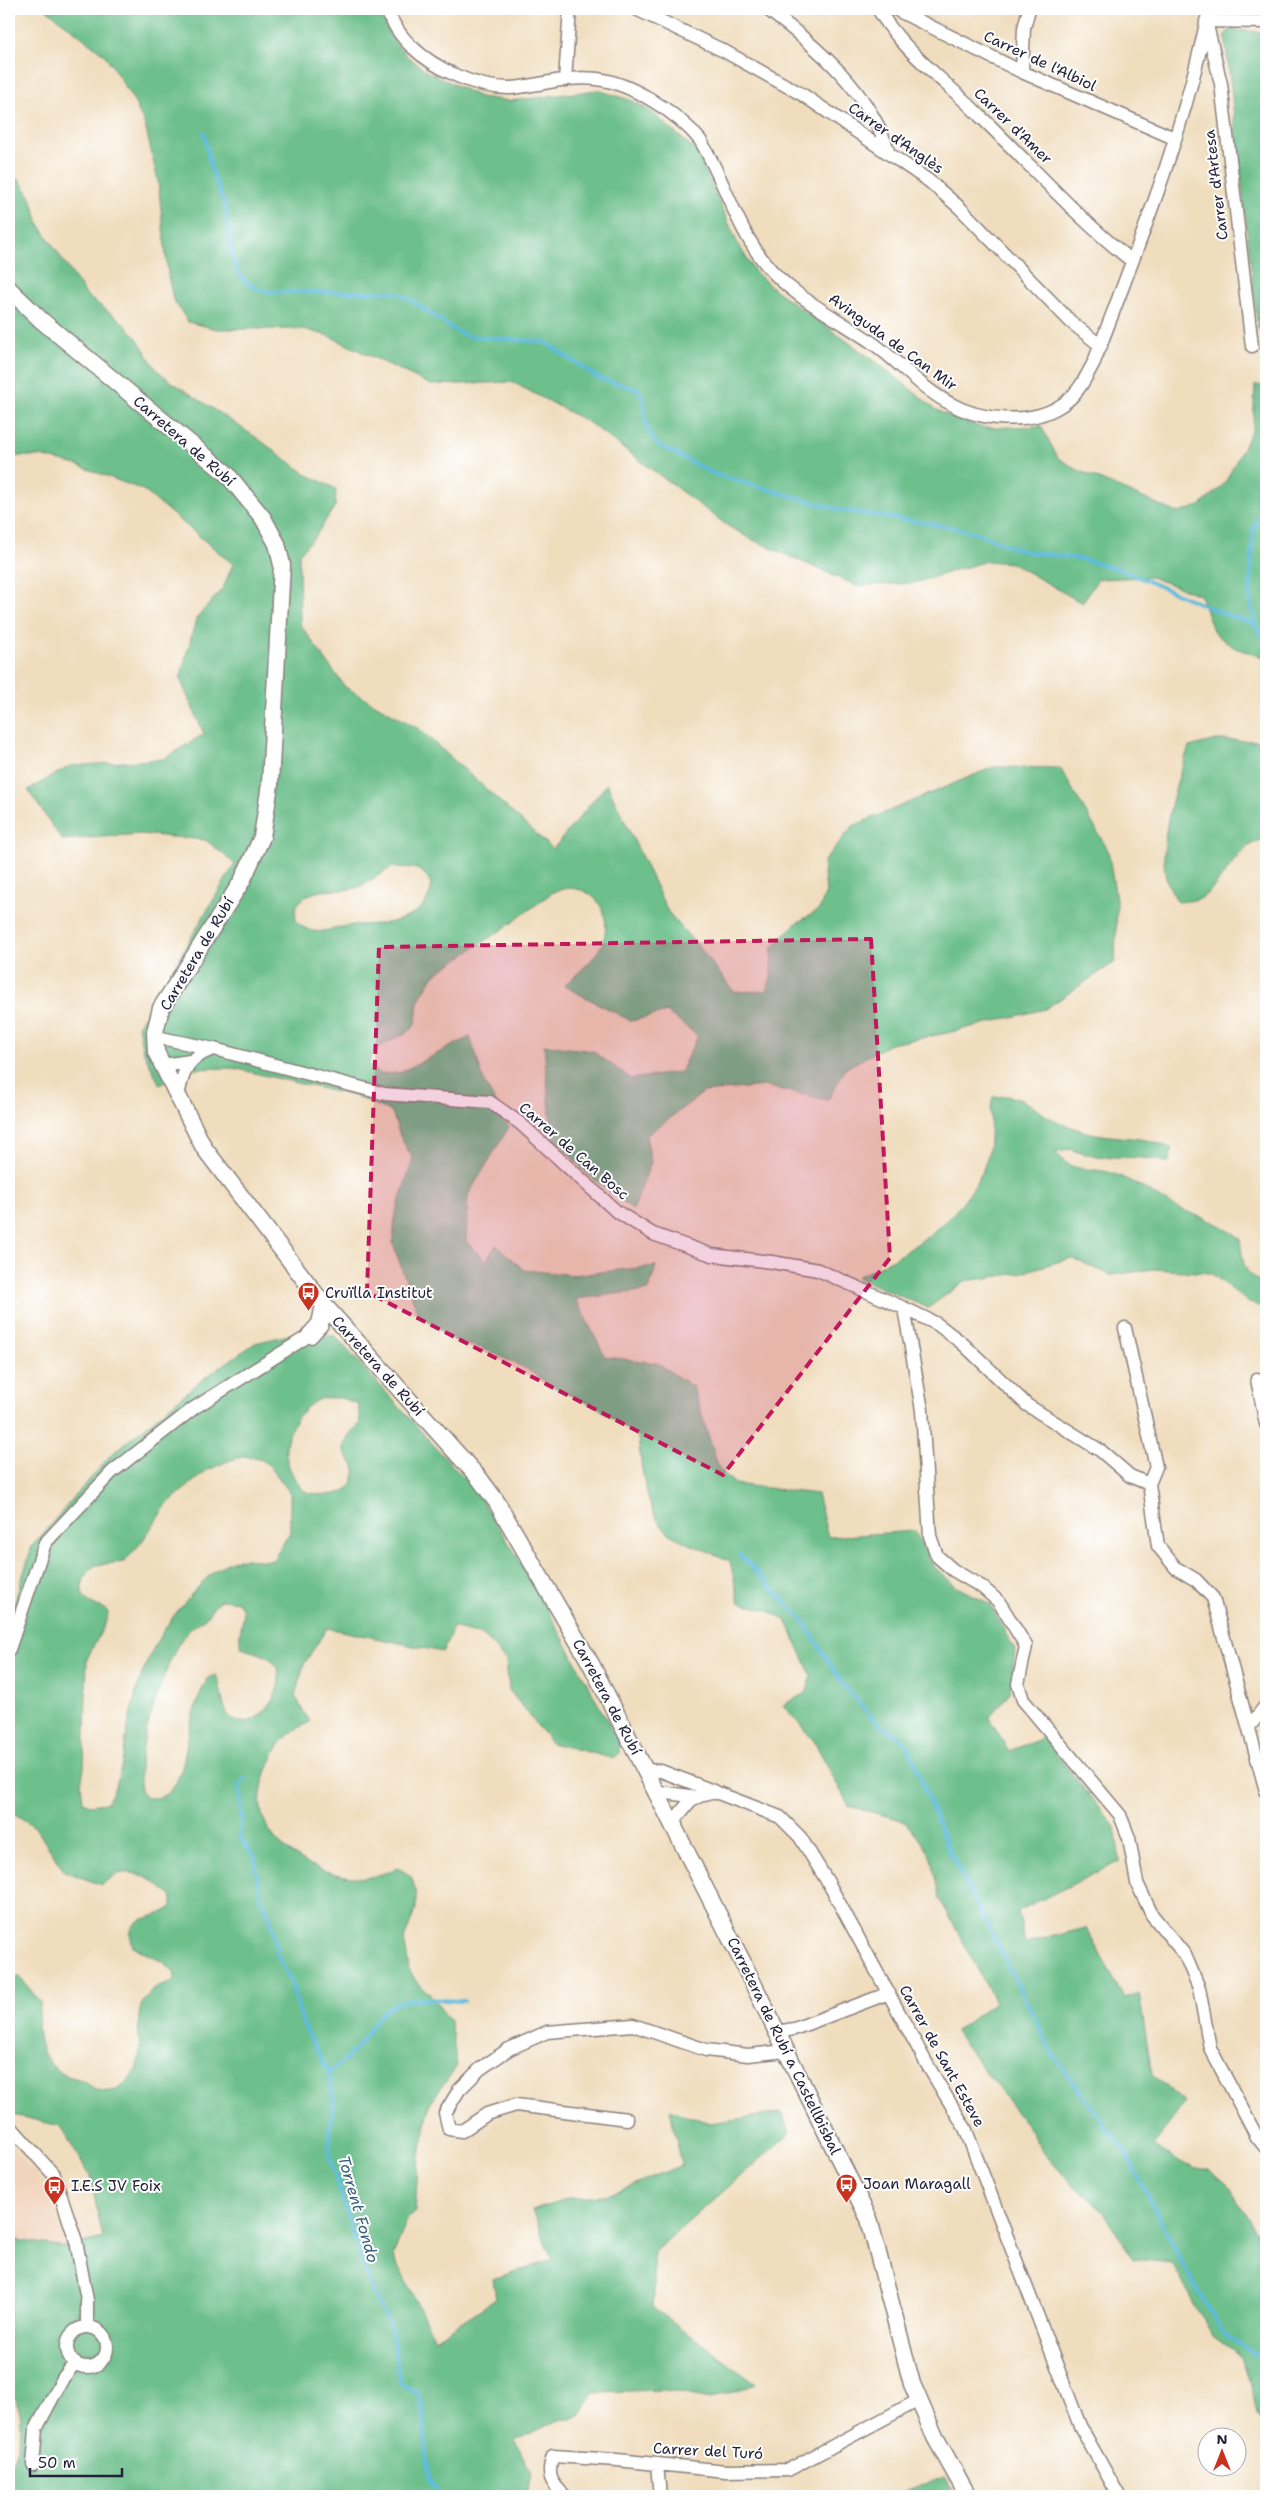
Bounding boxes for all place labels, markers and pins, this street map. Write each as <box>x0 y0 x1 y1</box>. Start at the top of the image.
bus stop icon: Cruïlla Institut <box>297 1281 321 1312</box>
place label: Cruïlla Institut <box>325 1283 433 1303</box>
bus stop icon: Joan Maragall <box>835 2172 859 2203</box>
bus stop icon: I.E.S JV Foix <box>43 2174 67 2205</box>
place label: Joan Maragall <box>863 2174 971 2194</box>
place label: I.E.S JV Foix <box>71 2176 161 2196</box>

